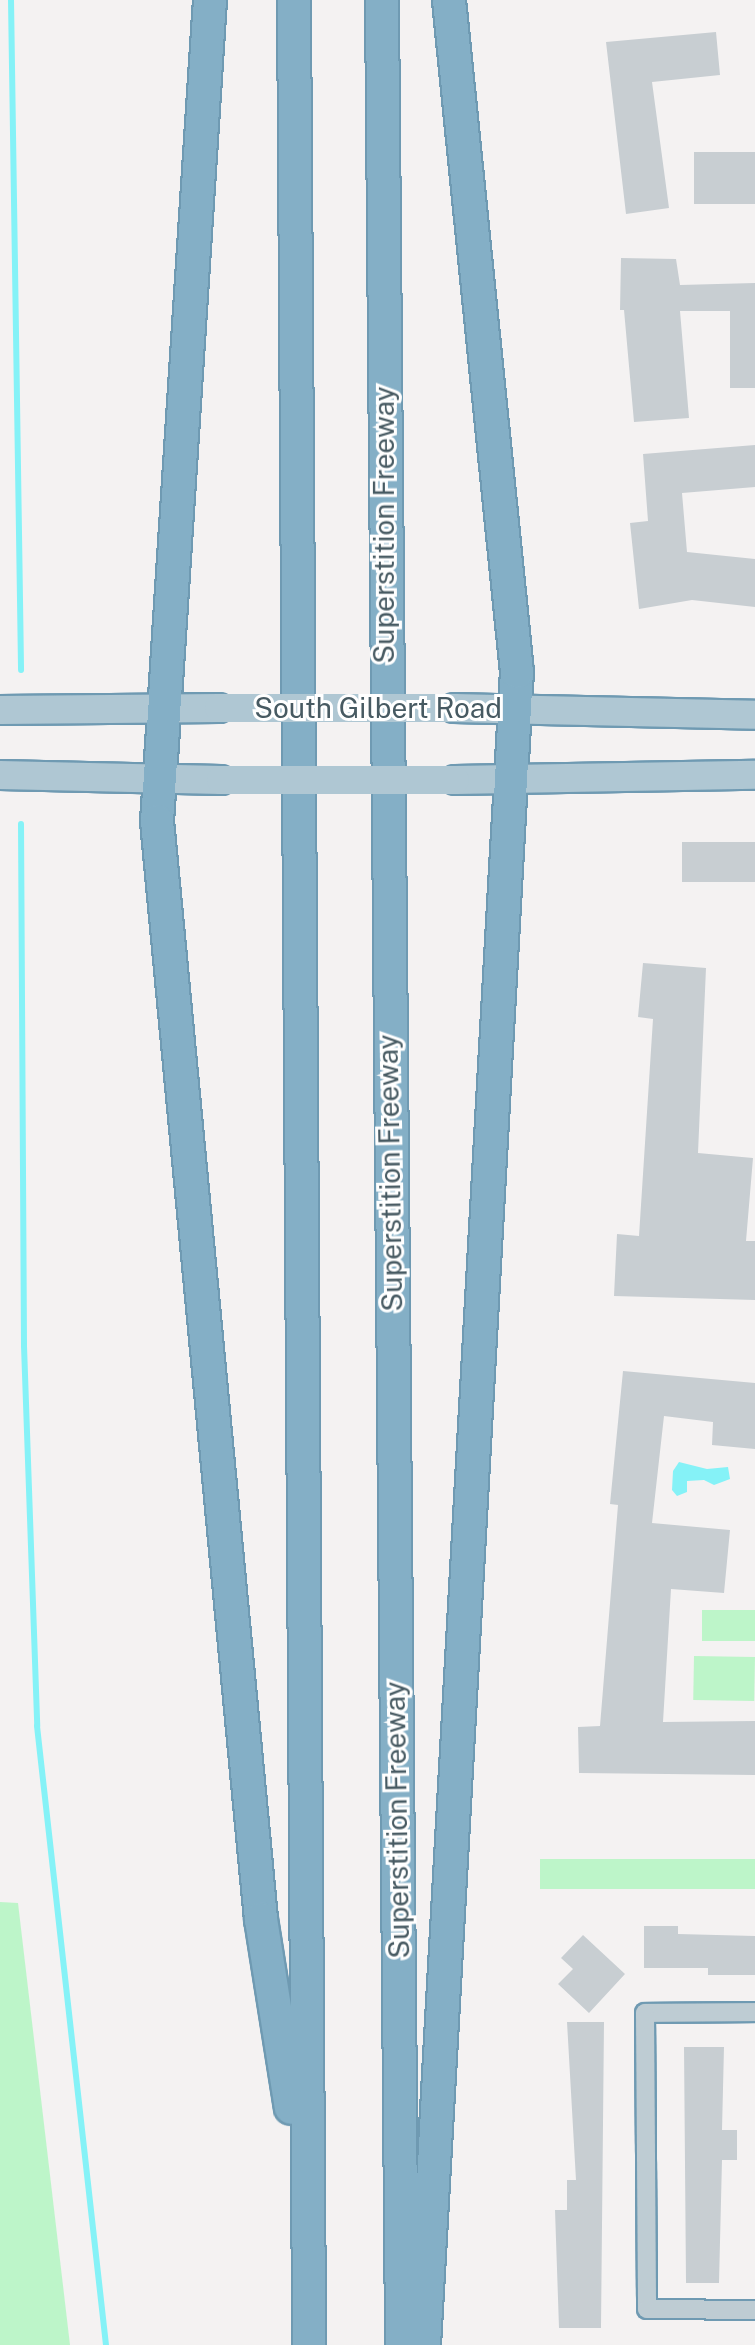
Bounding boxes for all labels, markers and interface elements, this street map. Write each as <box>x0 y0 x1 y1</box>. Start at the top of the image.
street label: Superstition Freeway <box>367 386 401 664</box>
street label: South Gilbert Road <box>254 691 502 725</box>
street label: Superstition Freeway <box>371 1034 409 1312</box>
street label: Superstition Freeway <box>378 1681 416 1959</box>

